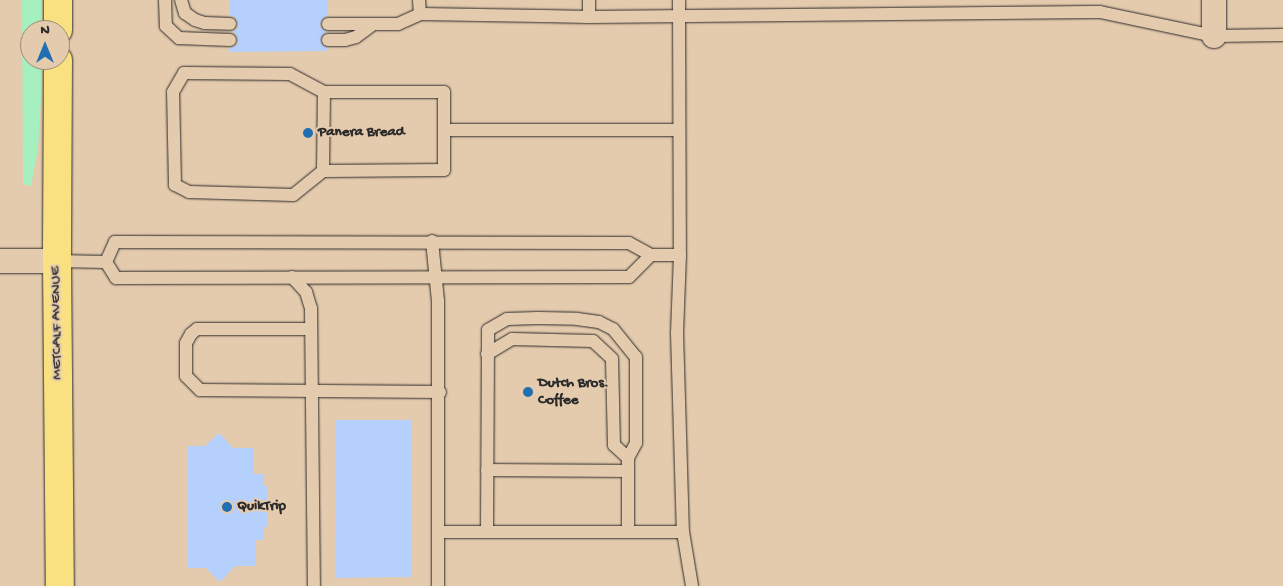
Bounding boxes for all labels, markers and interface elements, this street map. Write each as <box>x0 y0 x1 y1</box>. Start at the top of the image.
north arrow <box>20 20 70 70</box>
text: N <box>40 22 50 39</box>
place label: Panera Bread <box>318 124 404 142</box>
marker: Panera Bread <box>302 127 314 139</box>
street label: METCALF AVENUE <box>47 266 67 380</box>
place label: Dutch Bros. Coffee <box>538 374 609 409</box>
marker: Dutch Bros. Coffee <box>522 386 534 398</box>
place label: QuikTrip <box>237 498 286 516</box>
marker: QuikTrip <box>221 501 233 513</box>

